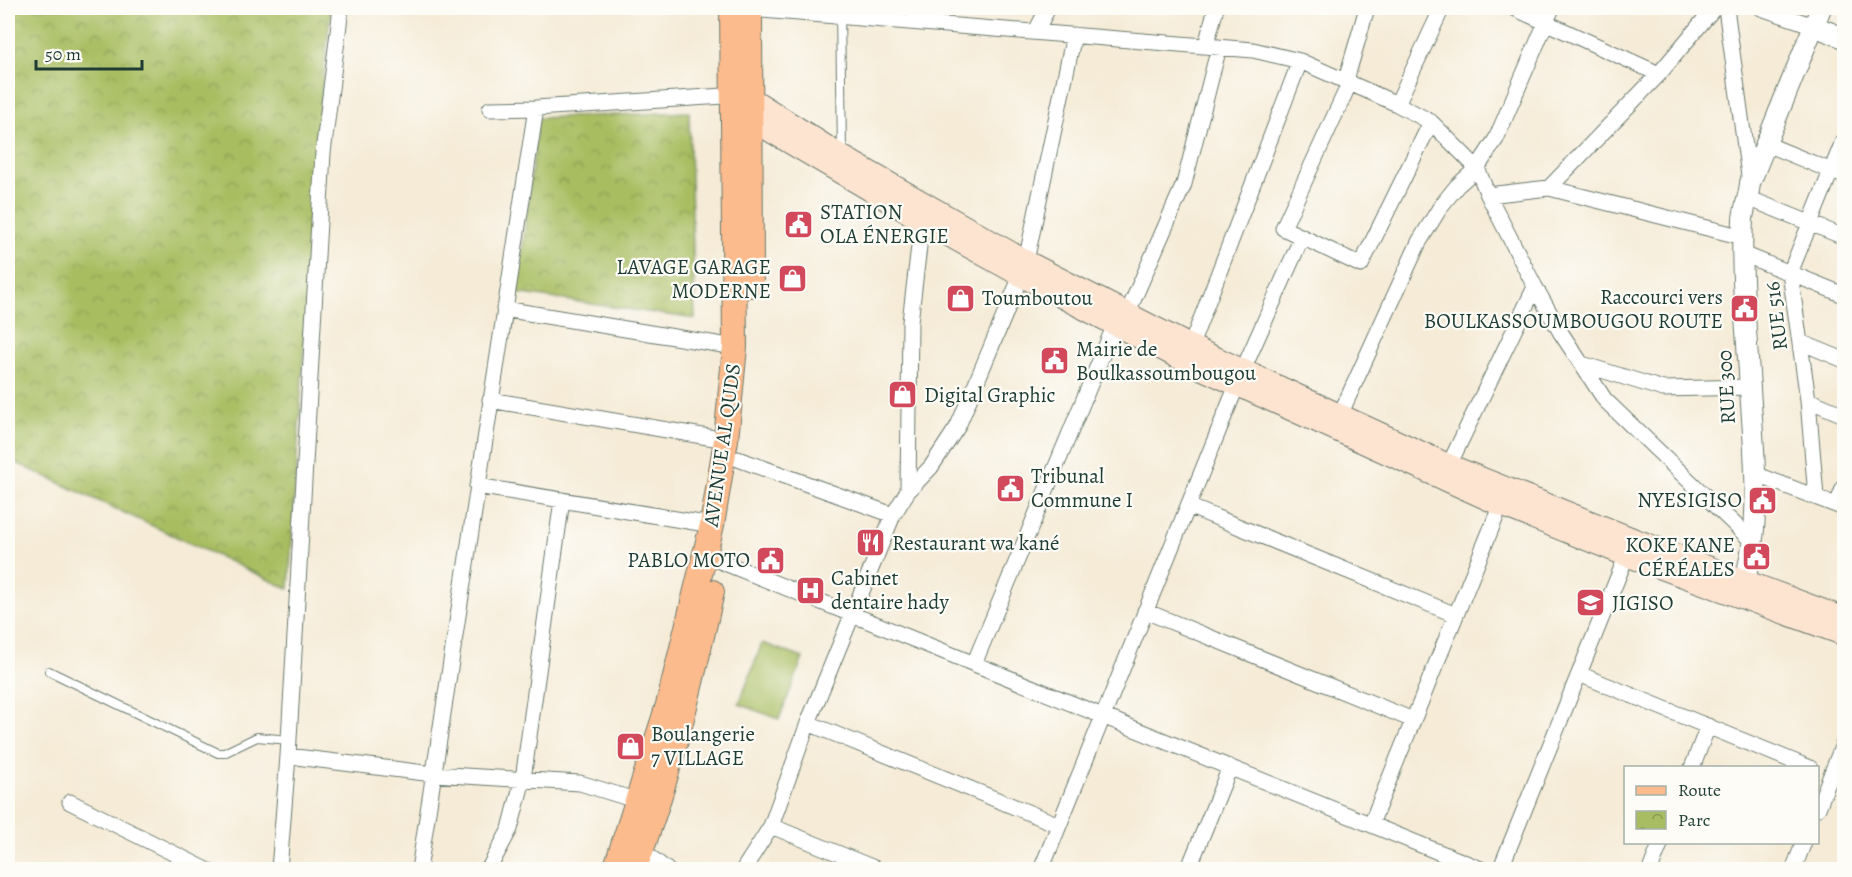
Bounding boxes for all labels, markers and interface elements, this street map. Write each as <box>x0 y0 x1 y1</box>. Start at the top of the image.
scale bar <box>36 33 142 71</box>
text: 50 m <box>45 42 81 66</box>
place label: STATION OLA ÉNERGIE <box>820 198 949 250</box>
public building icon: STATION OLA ÉNERGIE <box>783 208 815 240</box>
place label: LAVAGE GARAGE MODERNE <box>616 253 771 305</box>
shop icon: LAVAGE GARAGE MODERNE <box>776 263 808 295</box>
street label: RUE 516 <box>1758 280 1794 352</box>
shop icon: Toumboutou <box>945 282 977 314</box>
place label: Raccourci vers BOULKASSOUMBOUGOU ROUTE <box>1424 283 1723 335</box>
place label: Toumboutou <box>982 284 1093 312</box>
public building icon: Raccourci vers BOULKASSOUMBOUGOU ROUTE <box>1728 293 1760 325</box>
place label: Mairie de Boulkassoumbougou <box>1076 335 1257 387</box>
public building icon: Mairie de Boulkassoumbougou <box>1039 345 1071 377</box>
street label: RUE 300 <box>1710 349 1742 425</box>
street label: AVENUE AL QUDS <box>697 362 747 529</box>
shop icon: Digital Graphic <box>887 379 919 411</box>
place label: Digital Graphic <box>924 381 1056 409</box>
place label: Tribunal Commune I <box>1031 462 1133 514</box>
public building icon: Tribunal Commune I <box>994 472 1026 504</box>
public building icon: NYESIGISO <box>1747 484 1779 516</box>
place label: NYESIGISO <box>1637 486 1742 514</box>
restaurant icon: Restaurant wa kané <box>855 527 887 559</box>
place label: Restaurant wa kané <box>892 529 1059 557</box>
place label: KOKE KANE CÉRÉALES <box>1625 531 1735 583</box>
public building icon: KOKE KANE CÉRÉALES <box>1740 541 1772 573</box>
public building icon: PABLO MOTO <box>755 544 787 576</box>
place label: PABLO MOTO <box>627 546 750 574</box>
place label: Cabinet dentaire hady <box>831 564 950 616</box>
hospital icon: Cabinet dentaire hady <box>794 574 826 606</box>
school or university icon: JIGISO <box>1575 587 1607 619</box>
place label: JIGISO <box>1612 589 1673 617</box>
place label: Boulangerie 7 VILLAGE <box>651 720 755 772</box>
shop icon: Boulangerie 7 VILLAGE <box>614 730 646 762</box>
legend <box>1624 766 1819 844</box>
text: Route <box>1678 778 1721 802</box>
text: Parc <box>1678 808 1710 832</box>

